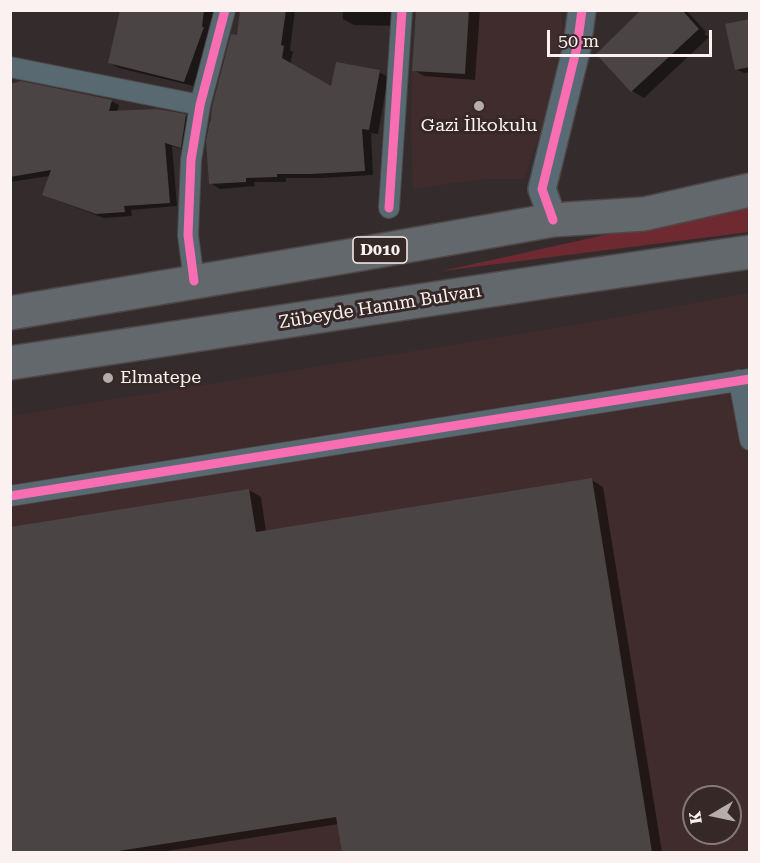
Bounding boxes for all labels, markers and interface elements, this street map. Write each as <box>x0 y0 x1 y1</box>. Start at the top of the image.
scale bar <box>550 18 715 56</box>
text: 50 m <box>558 30 599 51</box>
marker: Gazi İlkokulu <box>472 99 486 113</box>
place label: Gazi İlkokulu <box>421 115 537 137</box>
road number: D010 <box>353 237 407 263</box>
street label: Zübeyde Hanım Bulvarı <box>277 280 483 334</box>
place label: Elmatepe <box>120 367 201 389</box>
marker: Elmatepe <box>101 371 115 385</box>
north arrow <box>682 785 742 845</box>
text: K <box>685 810 706 825</box>

